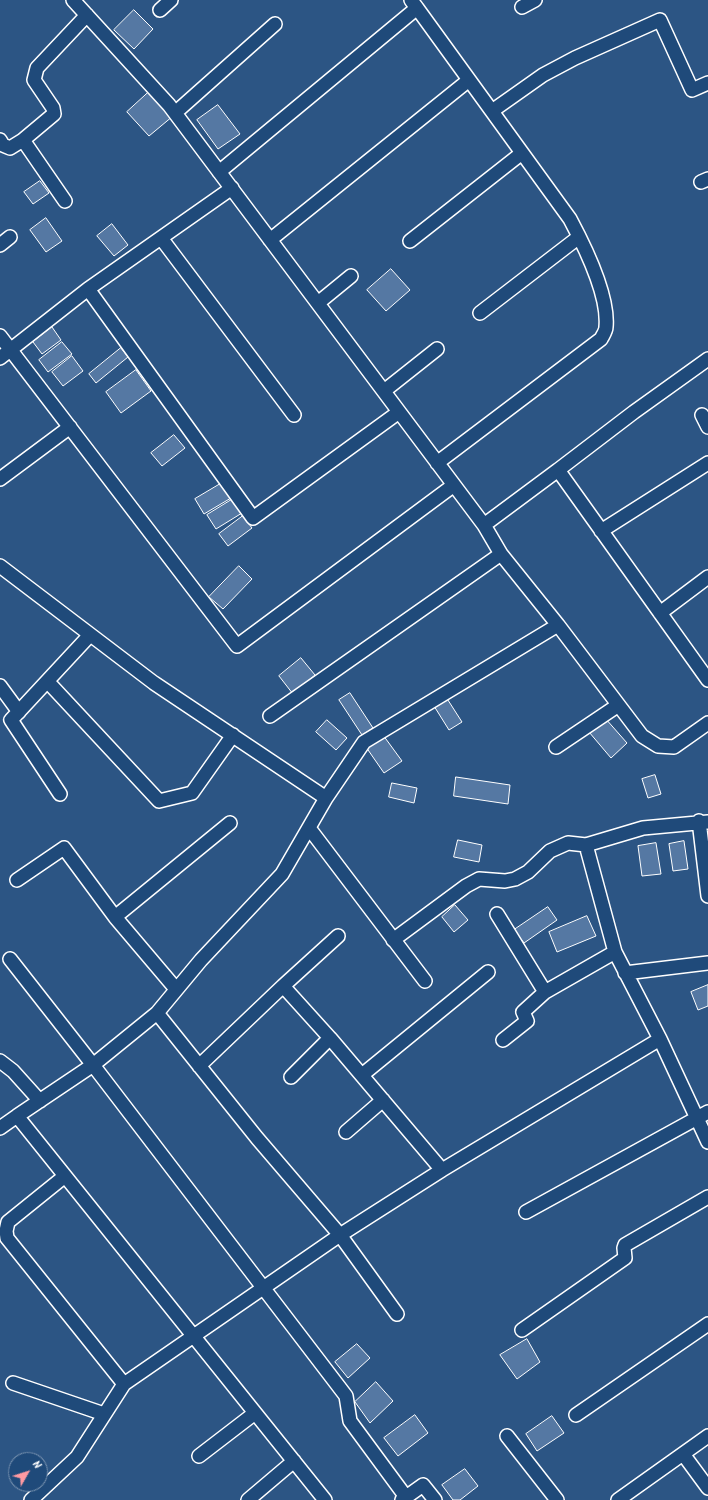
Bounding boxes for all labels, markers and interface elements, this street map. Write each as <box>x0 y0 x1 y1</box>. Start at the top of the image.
north arrow <box>8 1452 48 1492</box>
text: N <box>27 1457 46 1473</box>

